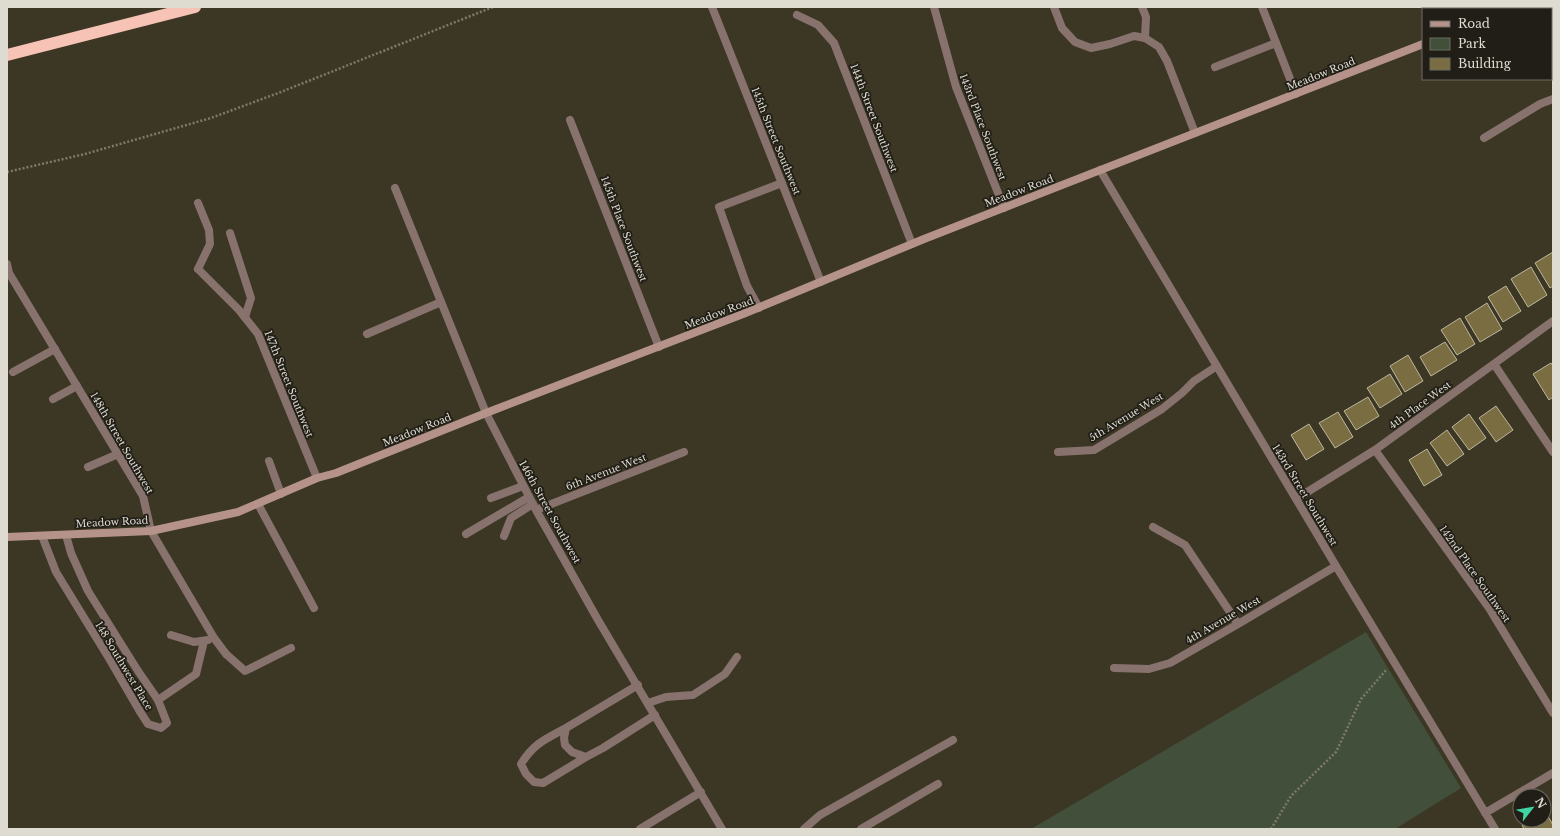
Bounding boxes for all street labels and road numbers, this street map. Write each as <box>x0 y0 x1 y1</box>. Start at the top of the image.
street label: Meadow Road <box>1285 54 1357 94</box>
street label: 144th Street Southwest <box>847 62 901 174</box>
street label: 143rd Place Southwest <box>957 72 1009 182</box>
street label: 145th Street Southwest <box>748 85 804 197</box>
street label: Meadow Road <box>983 172 1056 210</box>
street label: 145th Place Southwest <box>598 175 650 284</box>
street label: Meadow Road <box>683 294 756 332</box>
street label: 147th Street Southwest <box>262 329 317 440</box>
street label: 4th Place West <box>1386 378 1454 432</box>
street label: 148th Street Southwest <box>88 390 157 496</box>
street label: 5th Avenue West <box>1086 390 1166 444</box>
street label: Meadow Road <box>381 410 453 450</box>
street label: 143rd Street Southwest <box>1269 442 1341 548</box>
street label: 6th Avenue West <box>564 451 648 493</box>
street label: 146th Street Southwest <box>516 458 584 566</box>
street label: Meadow Road <box>75 514 149 530</box>
street label: 142nd Place Southwest <box>1437 523 1513 625</box>
street label: 4th Avenue West <box>1183 593 1263 647</box>
street label: 148 Southwest Place <box>92 619 156 713</box>

